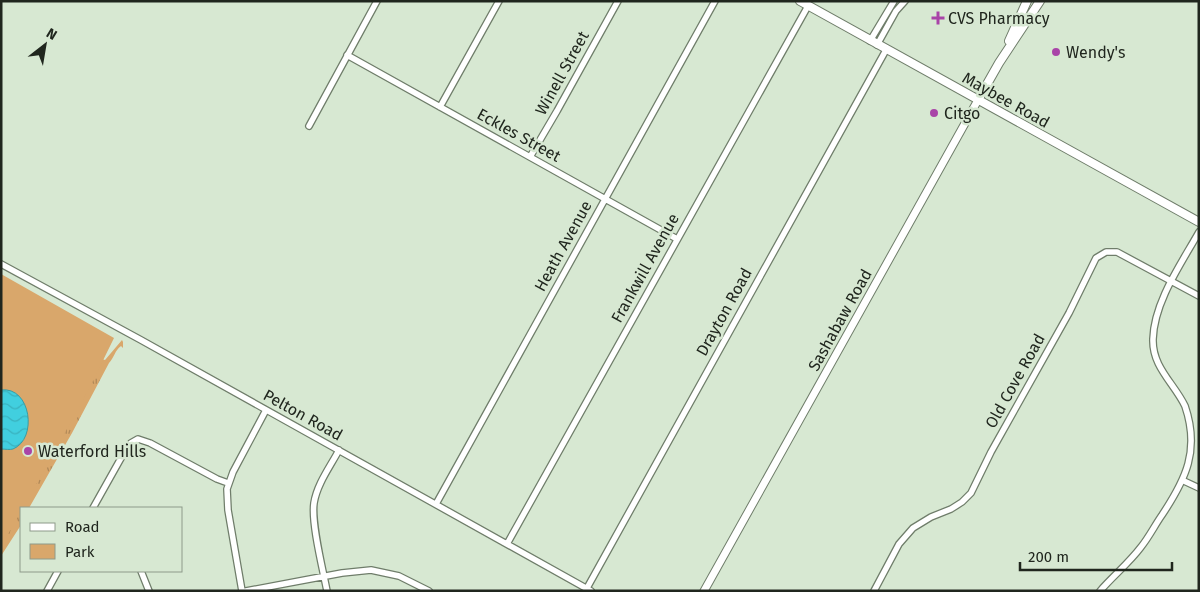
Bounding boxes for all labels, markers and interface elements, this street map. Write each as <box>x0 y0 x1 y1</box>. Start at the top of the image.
place label: CVS Pharmacy <box>948 9 1050 28</box>
marker: CVS Pharmacy <box>932 12 944 24</box>
north arrow <box>20 20 70 70</box>
text: N <box>43 25 60 44</box>
street label: Winell Street <box>531 28 593 118</box>
place label: Wendy's <box>1066 43 1125 62</box>
marker: Wendy's <box>1050 46 1062 58</box>
street label: Maybee Road <box>959 68 1053 132</box>
street label: Eckles Street <box>474 104 564 166</box>
place label: Citgo <box>944 104 980 123</box>
marker: Citgo <box>928 107 940 119</box>
street label: Heath Avenue <box>530 197 596 295</box>
street label: Frankwill Avenue <box>607 210 683 326</box>
street label: Drayton Road <box>692 265 756 359</box>
street label: Sashabaw Road <box>804 266 876 374</box>
street label: Old Cove Road <box>981 330 1049 432</box>
street label: Pelton Road <box>260 385 346 445</box>
place label: Waterford Hills <box>38 442 146 461</box>
marker: Waterford Hills <box>22 445 34 457</box>
legend <box>20 507 182 572</box>
text: Road <box>65 518 100 536</box>
scale bar <box>1020 540 1172 572</box>
text: Park <box>65 543 95 561</box>
text: 200 m <box>1028 548 1069 566</box>

